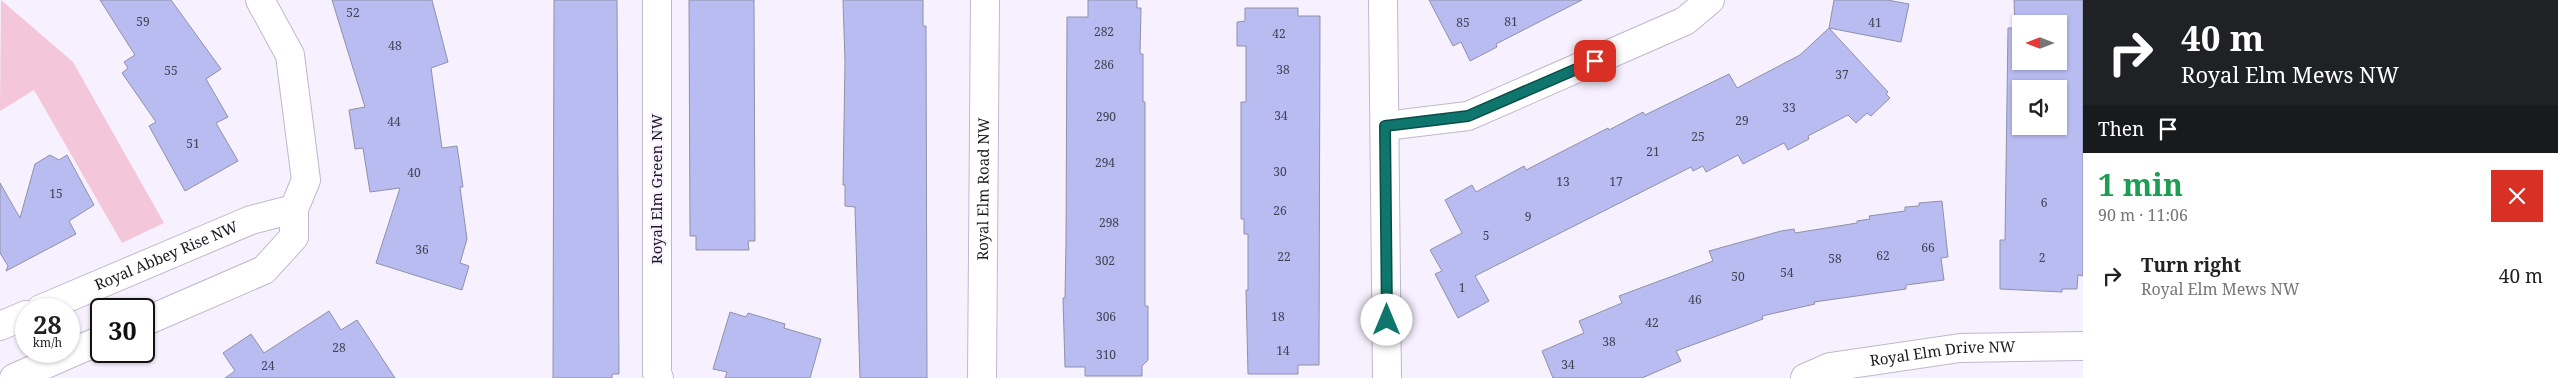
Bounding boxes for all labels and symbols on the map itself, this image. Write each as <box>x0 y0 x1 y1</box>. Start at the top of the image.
house number: 52 <box>346 4 360 21</box>
house number: 59 <box>136 13 150 30</box>
house number: 81 <box>1504 13 1518 30</box>
house number: 85 <box>1456 14 1470 31</box>
house number: 41 <box>1868 14 1882 31</box>
north arrow <box>2012 15 2068 70</box>
house number: 282 <box>1094 23 1114 40</box>
house number: 42 <box>1272 25 1286 42</box>
house number: 48 <box>388 37 402 54</box>
pin <box>1574 40 1616 82</box>
house number: 286 <box>1094 56 1114 73</box>
house number: 38 <box>1276 61 1290 78</box>
house number: 55 <box>164 62 178 79</box>
house number: 37 <box>1835 66 1849 83</box>
house number: 33 <box>1782 99 1796 116</box>
house number: 34 <box>1274 107 1288 124</box>
house number: 290 <box>1096 108 1116 125</box>
house number: 29 <box>1735 112 1749 129</box>
house number: 44 <box>387 113 401 130</box>
street label: Royal Elm Green NW <box>646 114 666 264</box>
street label: Royal Elm Road NW <box>972 117 993 261</box>
house number: 25 <box>1691 128 1705 145</box>
house number: 51 <box>186 135 200 152</box>
house number: 21 <box>1646 143 1660 160</box>
house number: 294 <box>1095 154 1115 171</box>
house number: 30 <box>1273 163 1287 180</box>
house number: 40 <box>407 164 421 181</box>
house number: 13 <box>1556 173 1570 190</box>
house number: 17 <box>1609 173 1623 190</box>
house number: 15 <box>49 185 63 202</box>
house number: 6 <box>2041 194 2048 211</box>
house number: 26 <box>1273 202 1287 219</box>
house number: 9 <box>1525 208 1531 225</box>
house number: 298 <box>1099 214 1119 231</box>
street label: Royal Abbey Rise NW <box>91 216 241 294</box>
house number: 5 <box>1483 227 1489 244</box>
house number: 66 <box>1921 239 1935 256</box>
house number: 36 <box>415 241 429 258</box>
house number: 62 <box>1876 247 1890 264</box>
house number: 22 <box>1277 248 1291 265</box>
house number: 2 <box>2039 249 2045 266</box>
house number: 58 <box>1828 250 1842 267</box>
house number: 302 <box>1095 252 1115 269</box>
house number: 54 <box>1780 264 1794 281</box>
house number: 50 <box>1731 268 1745 285</box>
house number: 1 <box>1459 279 1465 296</box>
house number: 46 <box>1688 291 1702 308</box>
position arrow <box>1360 293 1412 345</box>
speed limit sign: 30 <box>90 298 155 363</box>
house number: 306 <box>1096 308 1116 325</box>
house number: 18 <box>1271 308 1285 325</box>
house number: 42 <box>1645 314 1659 331</box>
house number: 38 <box>1602 333 1616 350</box>
street label: Royal Elm Drive NW <box>1868 336 2016 370</box>
house number: 28 <box>332 339 346 356</box>
house number: 14 <box>1276 342 1290 359</box>
house number: 310 <box>1096 346 1116 363</box>
house number: 34 <box>1561 356 1575 373</box>
house number: 24 <box>261 357 275 374</box>

